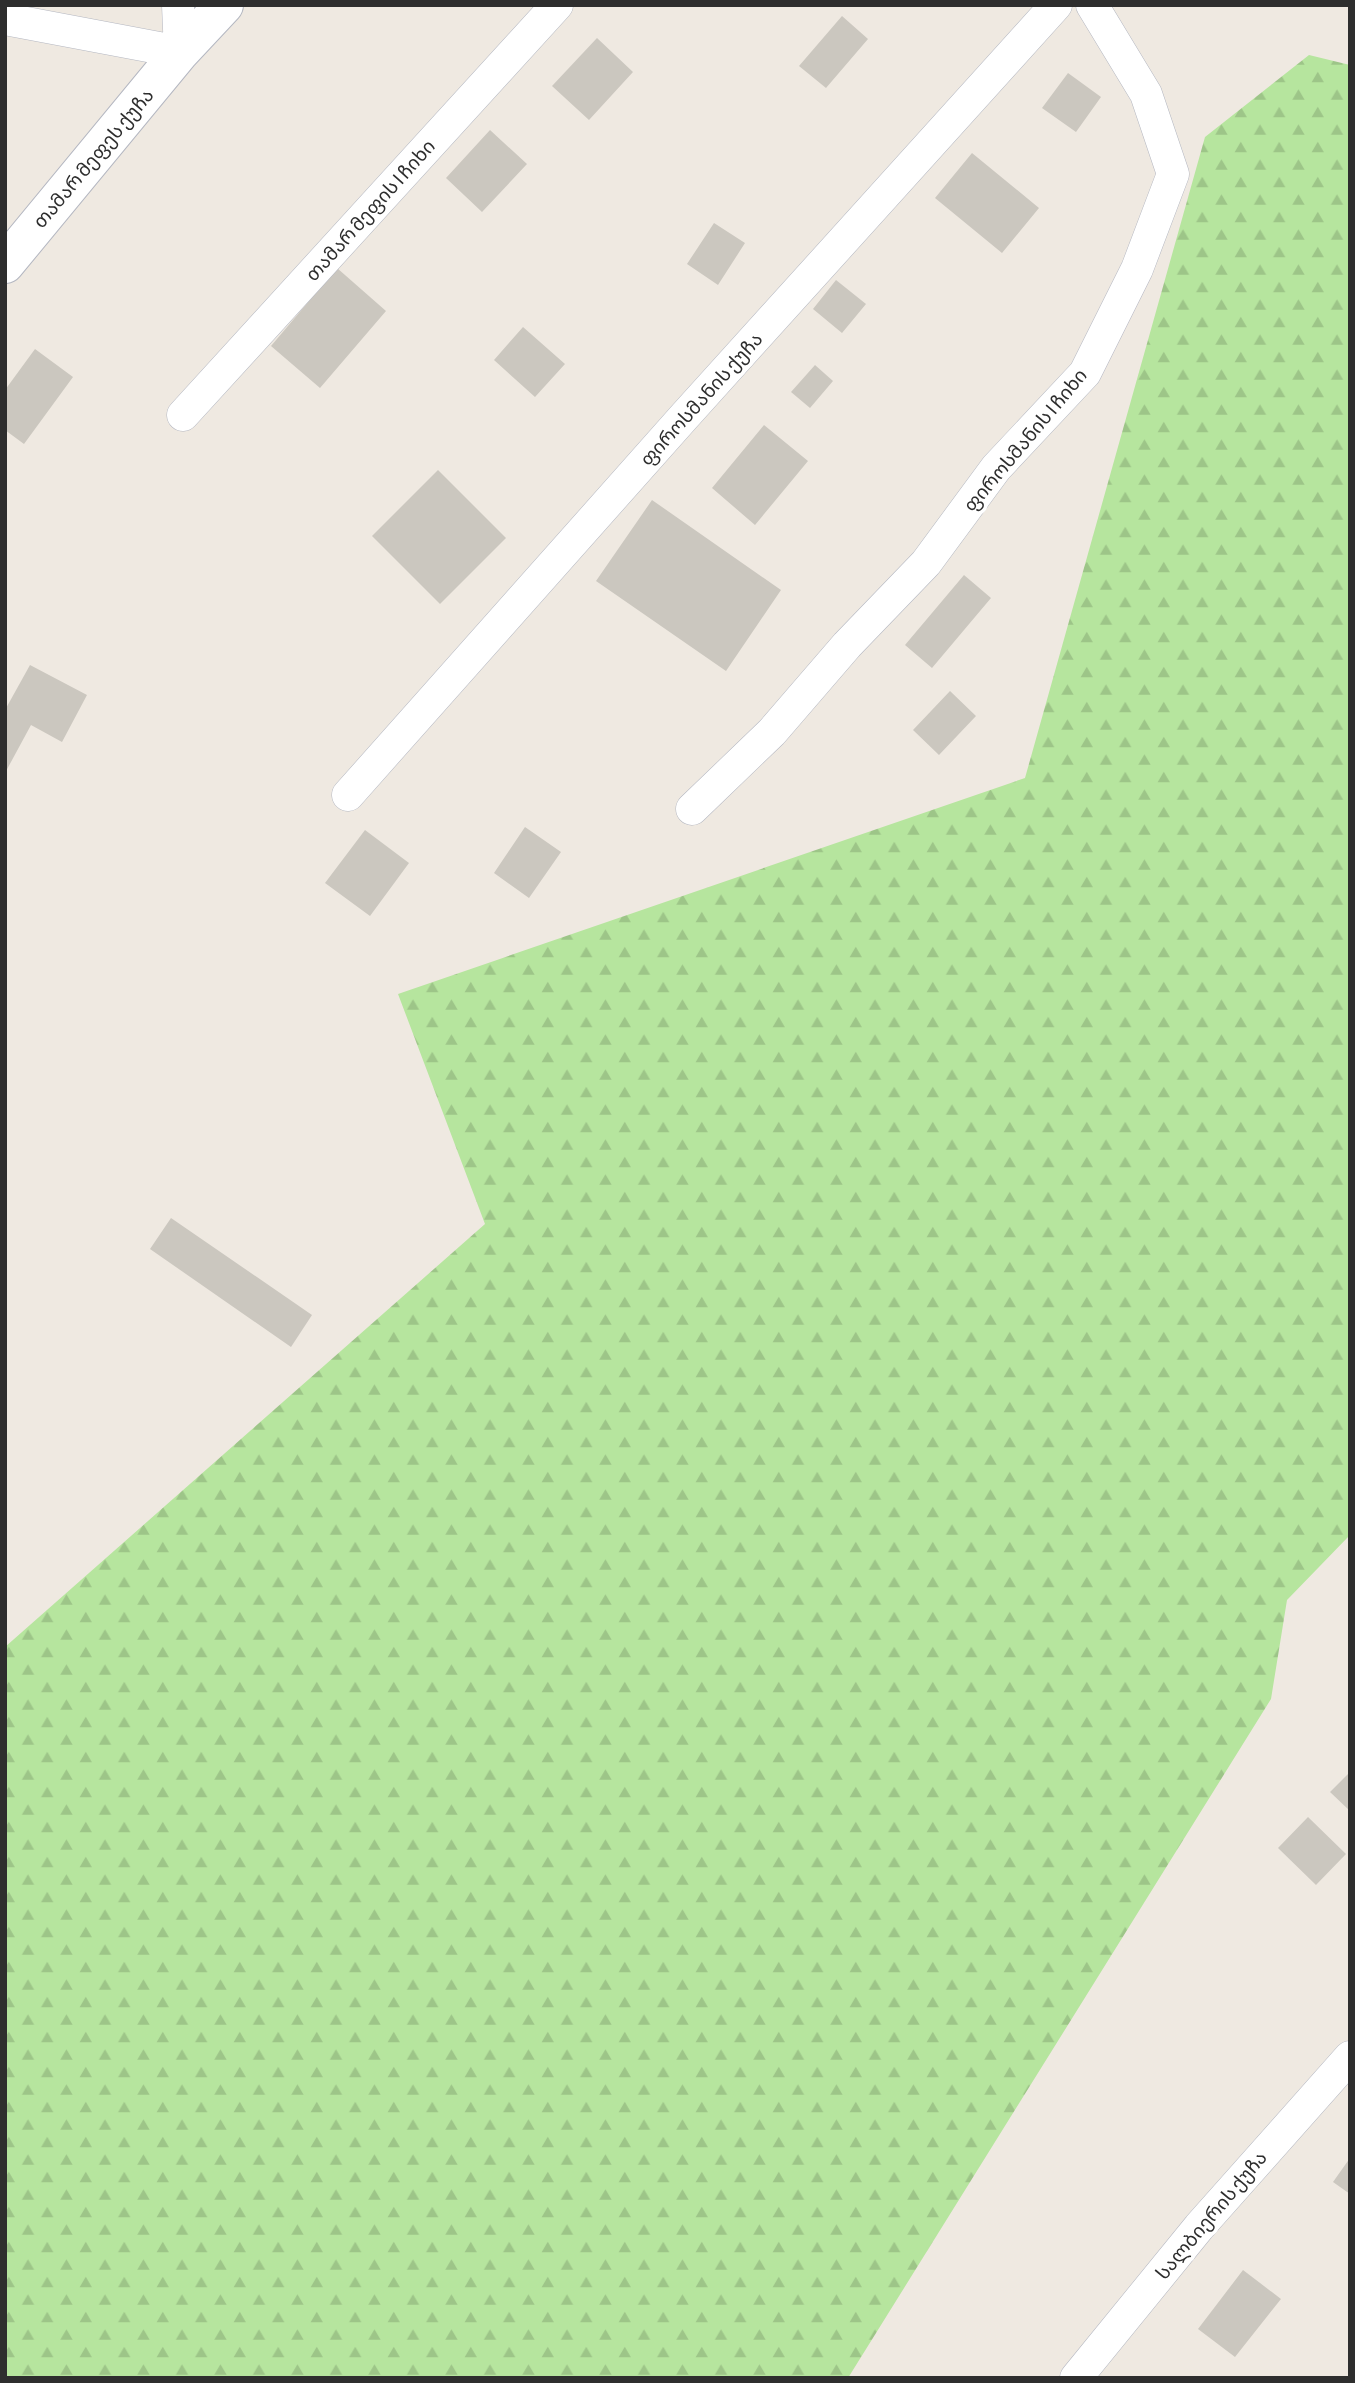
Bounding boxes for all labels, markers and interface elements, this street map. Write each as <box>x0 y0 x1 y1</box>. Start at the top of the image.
street label: თამარ მეფეს ქუჩა <box>28 84 158 233</box>
street label: თამარ მეფის I ჩიხი <box>301 135 440 286</box>
street label: ფიროსმანის ქუჩა <box>635 328 767 471</box>
street label: ფიროსმანის I ჩიხი <box>959 364 1092 517</box>
street label: სალბიერის ქუჩა <box>1151 2146 1273 2285</box>

